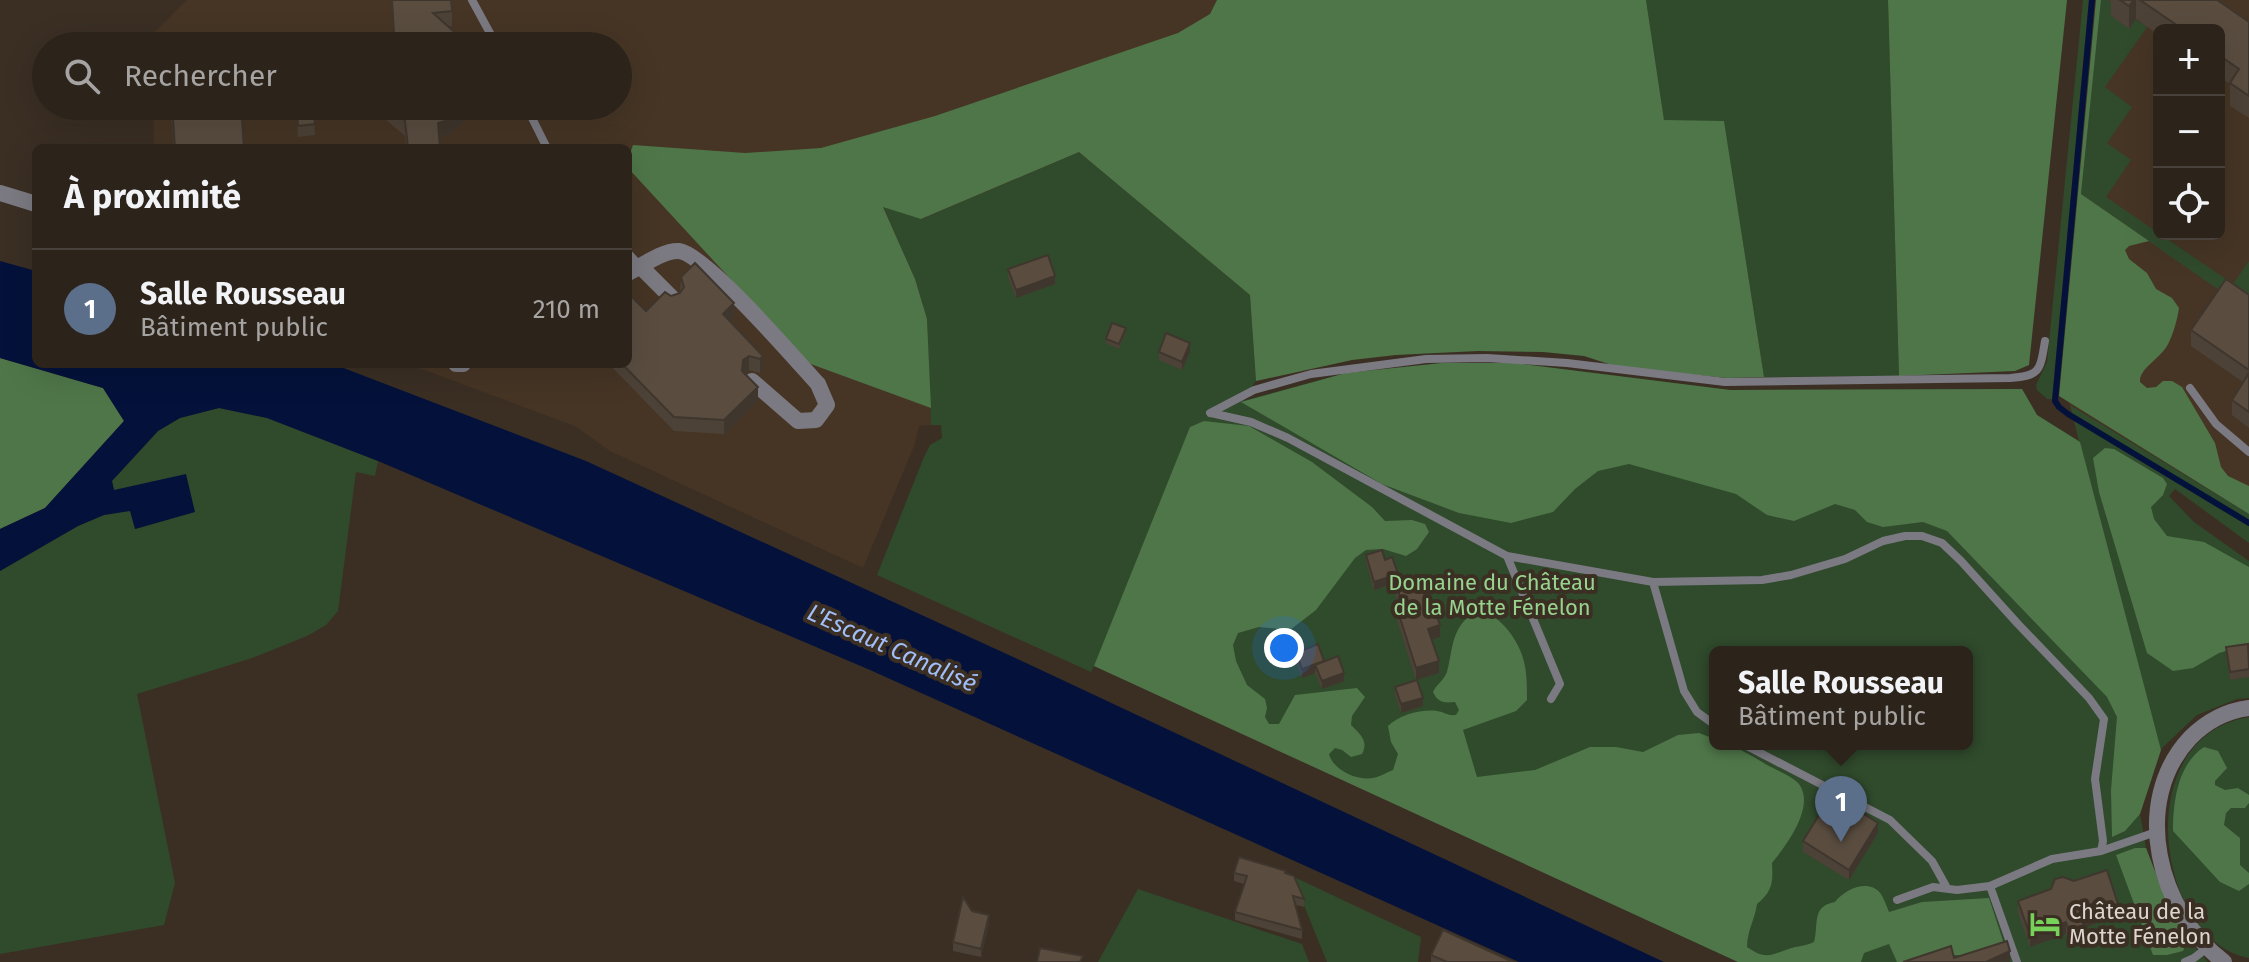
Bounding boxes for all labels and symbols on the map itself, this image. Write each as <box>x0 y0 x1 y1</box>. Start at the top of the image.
park label: Domaine du Château de la Motte Fénelon <box>1388 569 1596 621</box>
water label: L'Escaut Canalisé <box>803 598 981 698</box>
your location <box>1264 628 1304 668</box>
pin: 1 <box>1815 776 1867 842</box>
place label: Château de la Motte Fénelon <box>2069 898 2211 950</box>
hotel icon: Château de la Motte Fénelon <box>2028 907 2062 941</box>

